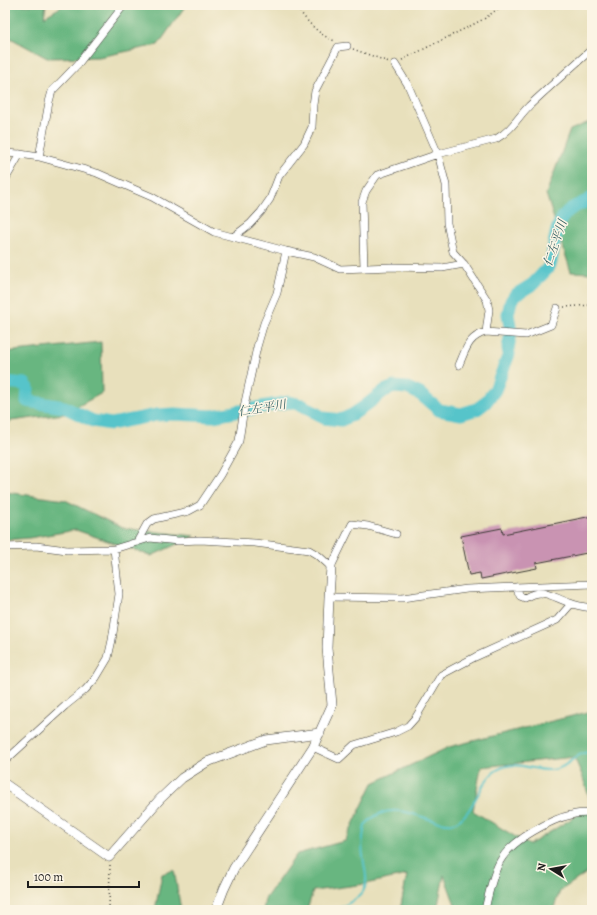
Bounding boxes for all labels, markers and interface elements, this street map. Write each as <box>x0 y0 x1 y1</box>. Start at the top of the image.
water label: 仁左平川 <box>540 216 571 268</box>
water label: 仁左平川 <box>237 396 289 420</box>
north arrow <box>531 849 571 889</box>
text: N <box>534 862 550 873</box>
scale bar <box>28 863 139 889</box>
text: 100 m <box>34 869 63 885</box>

